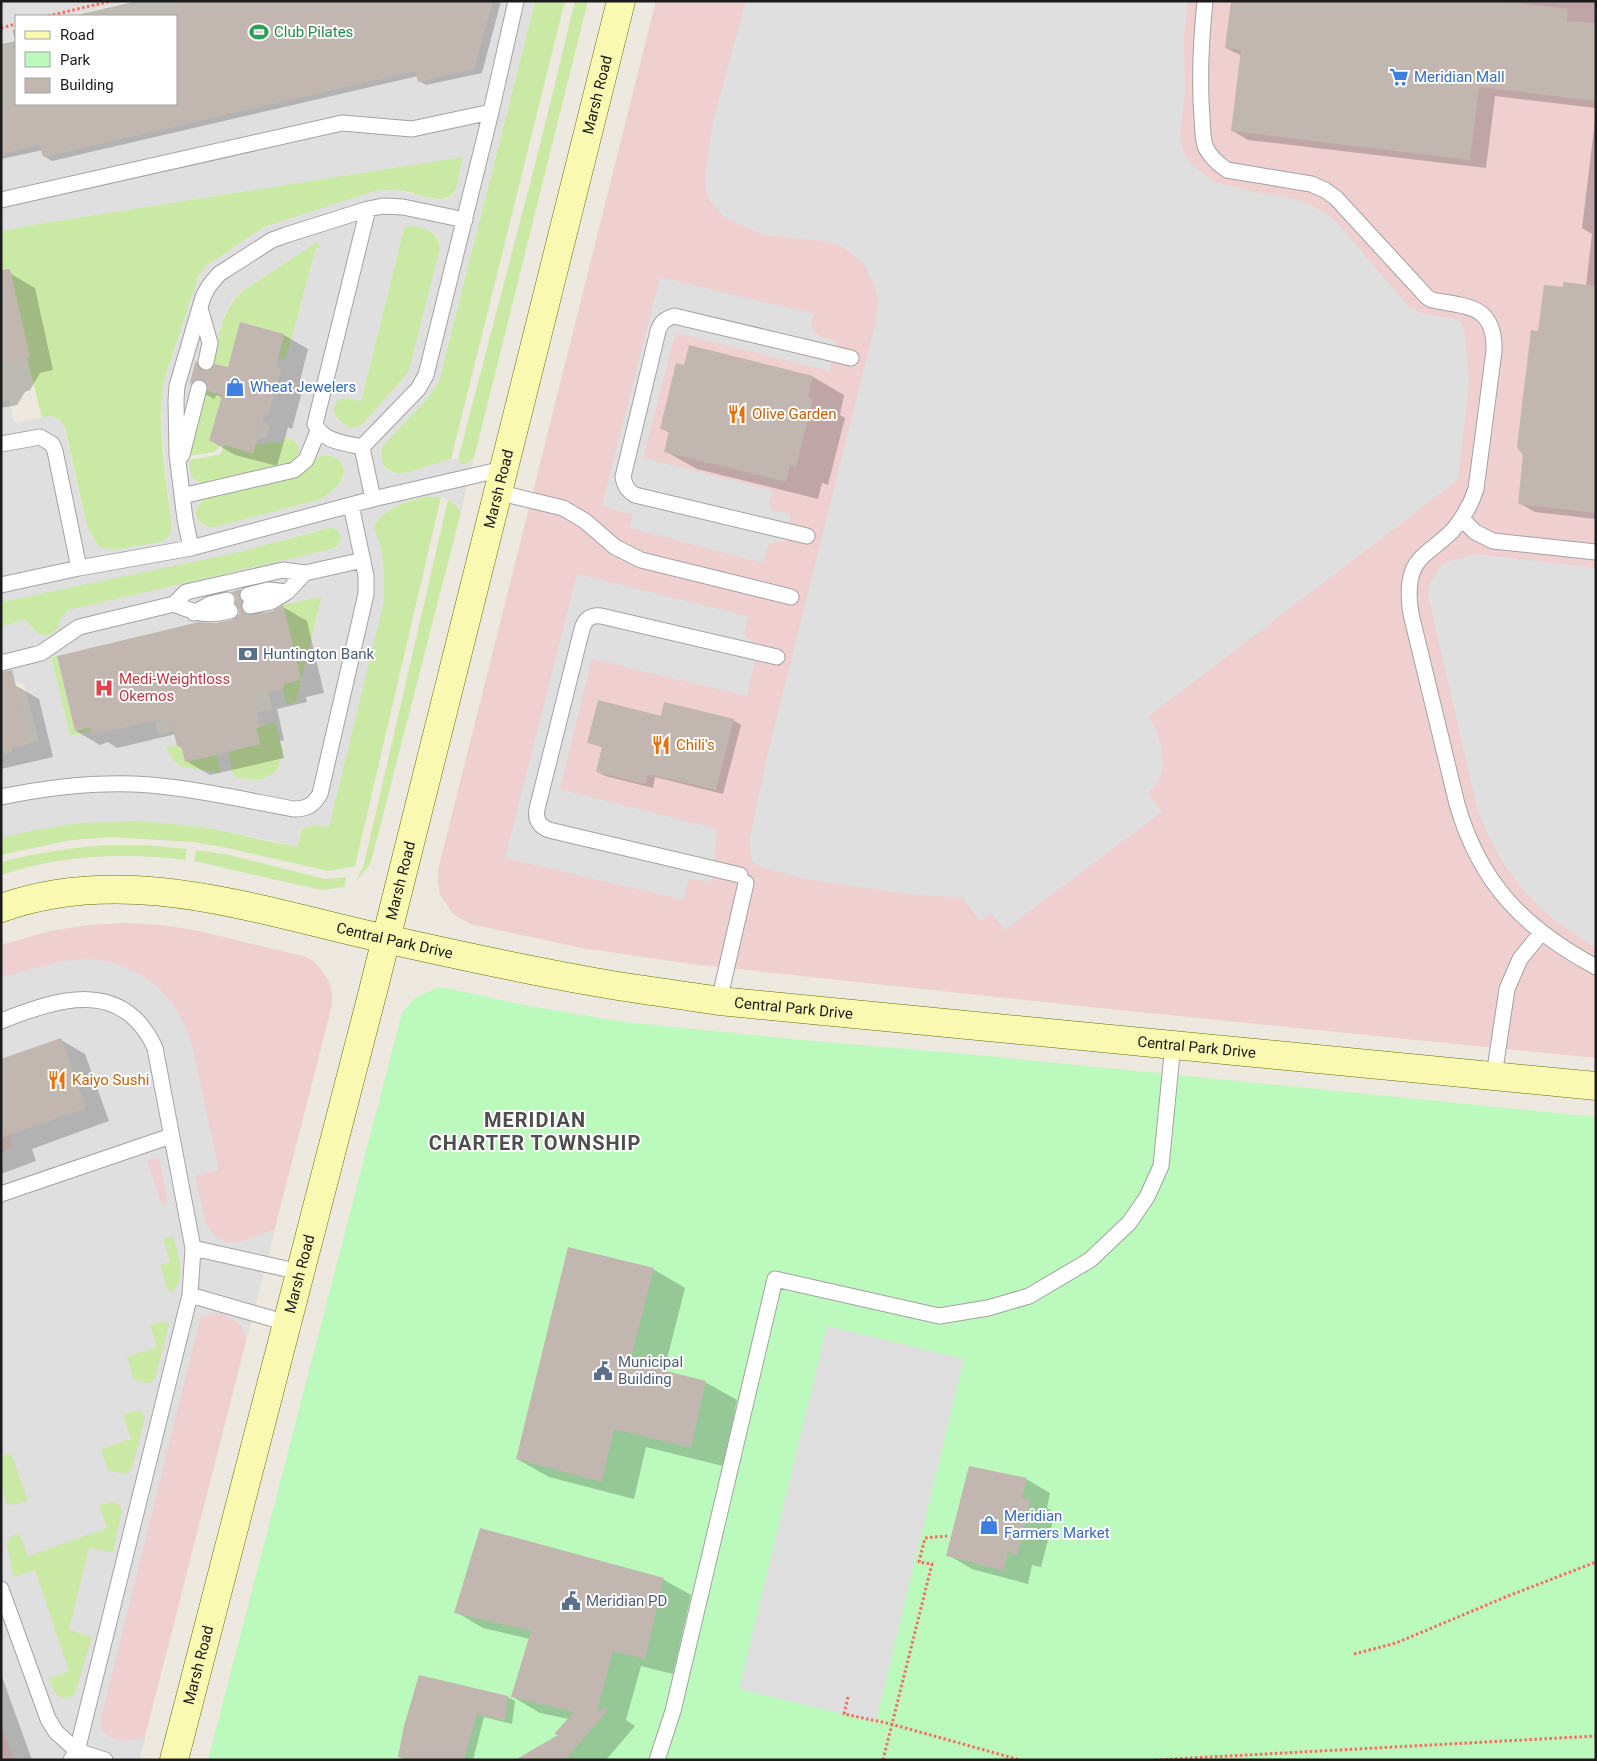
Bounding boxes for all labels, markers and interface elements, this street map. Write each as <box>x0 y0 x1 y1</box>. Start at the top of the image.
legend <box>15 15 178 105</box>
sports icon: Club Pilates <box>248 21 270 43</box>
place label: Club Pilates <box>274 23 353 41</box>
text: Road <box>60 26 94 44</box>
text: Park <box>60 51 91 69</box>
street label: Marsh Road <box>579 54 616 136</box>
supermarket icon: Meridian Mall <box>1388 66 1410 88</box>
place label: Meridian Mall <box>1414 68 1505 86</box>
text: Building <box>60 76 114 94</box>
shop icon: Wheat Jewelers <box>224 376 246 398</box>
place label: Wheat Jewelers <box>250 378 356 396</box>
restaurant icon: Olive Garden <box>726 403 748 425</box>
place label: Olive Garden <box>752 405 836 423</box>
street label: Marsh Road <box>480 448 517 530</box>
bank icon: Huntington Bank <box>237 643 259 665</box>
place label: Huntington Bank <box>263 645 375 663</box>
place label: Medi-Weightloss Okemos <box>119 670 230 705</box>
hospital icon: Medi-Weightloss Okemos <box>93 677 115 699</box>
restaurant icon: Chili's <box>650 734 672 756</box>
place label: Chili's <box>676 736 715 754</box>
street label: Marsh Road <box>382 839 419 922</box>
street label: Central Park Drive <box>334 919 455 963</box>
street label: Central Park Drive <box>733 994 854 1023</box>
street label: Central Park Drive <box>1137 1033 1257 1062</box>
restaurant icon: Kaiyo Sushi <box>46 1069 68 1091</box>
place label: Kaiyo Sushi <box>72 1071 149 1089</box>
district label: MERIDIAN CHARTER TOWNSHIP <box>429 1108 641 1155</box>
street label: Marsh Road <box>281 1233 319 1315</box>
place label: Municipal Building <box>618 1353 683 1388</box>
public building icon: Municipal Building <box>592 1360 614 1382</box>
place label: Meridian Farmers Market <box>1004 1507 1110 1542</box>
shop icon: Meridian Farmers Market <box>978 1514 1000 1536</box>
public building icon: Meridian PD <box>560 1590 582 1612</box>
place label: Meridian PD <box>586 1592 667 1610</box>
street label: Marsh Road <box>180 1624 217 1706</box>

